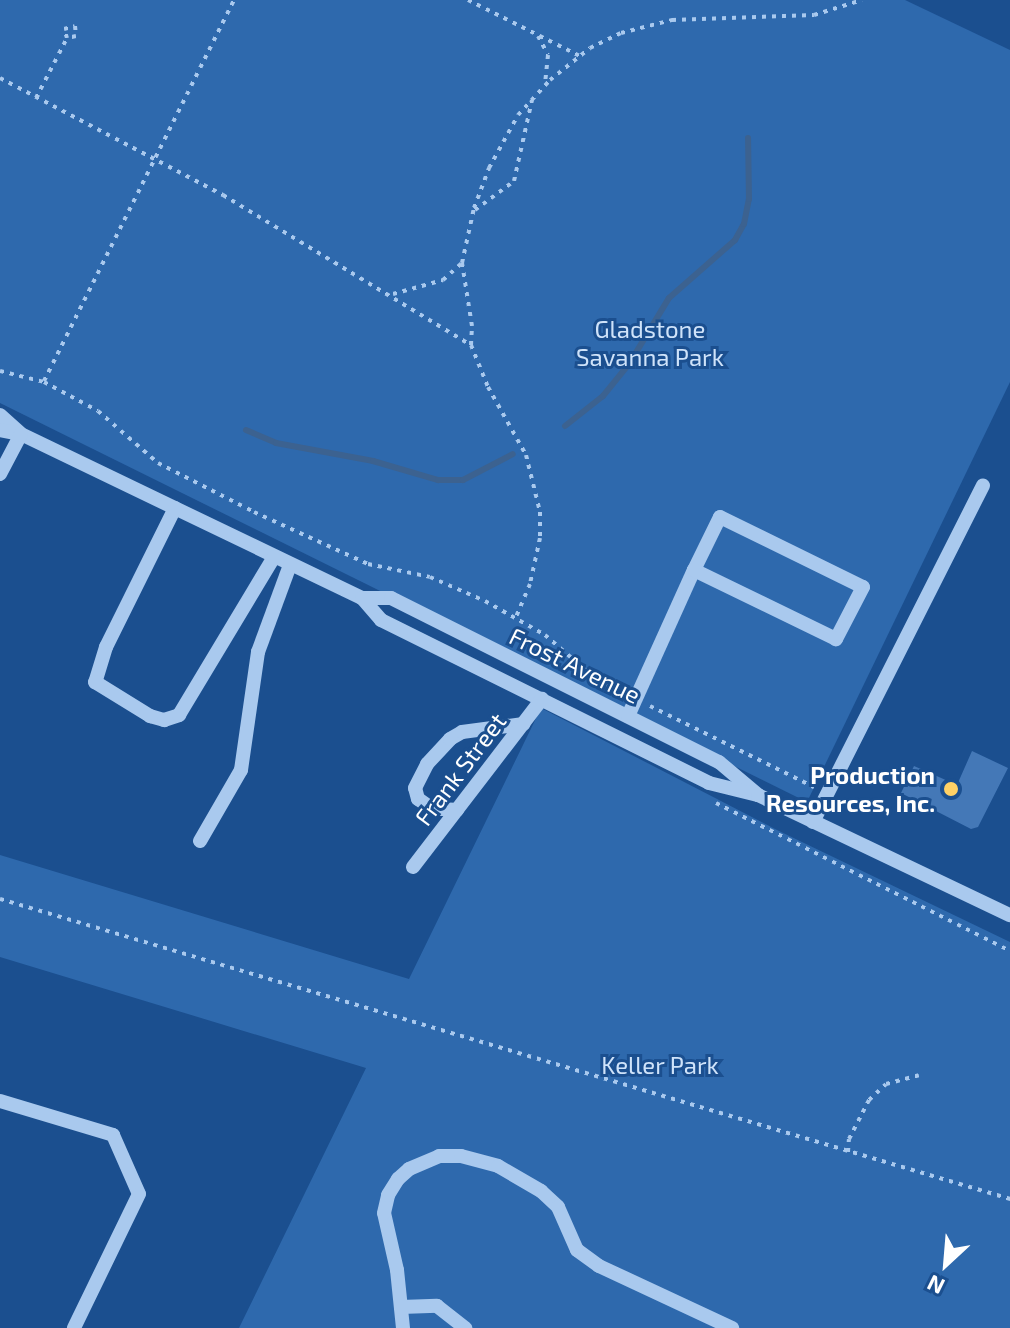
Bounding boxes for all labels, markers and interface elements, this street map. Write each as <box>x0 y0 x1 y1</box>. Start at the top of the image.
park label: Gladstone Savanna Park <box>576 315 724 371</box>
street label: Frost Avenue <box>505 621 645 709</box>
street label: Frank Street <box>408 707 512 831</box>
place label: Production Resources, Inc. <box>766 761 935 817</box>
marker: Production Resources, Inc. <box>942 780 960 798</box>
park label: Keller Park <box>601 1051 719 1079</box>
north arrow <box>906 1224 986 1304</box>
text: N <box>923 1270 948 1301</box>

